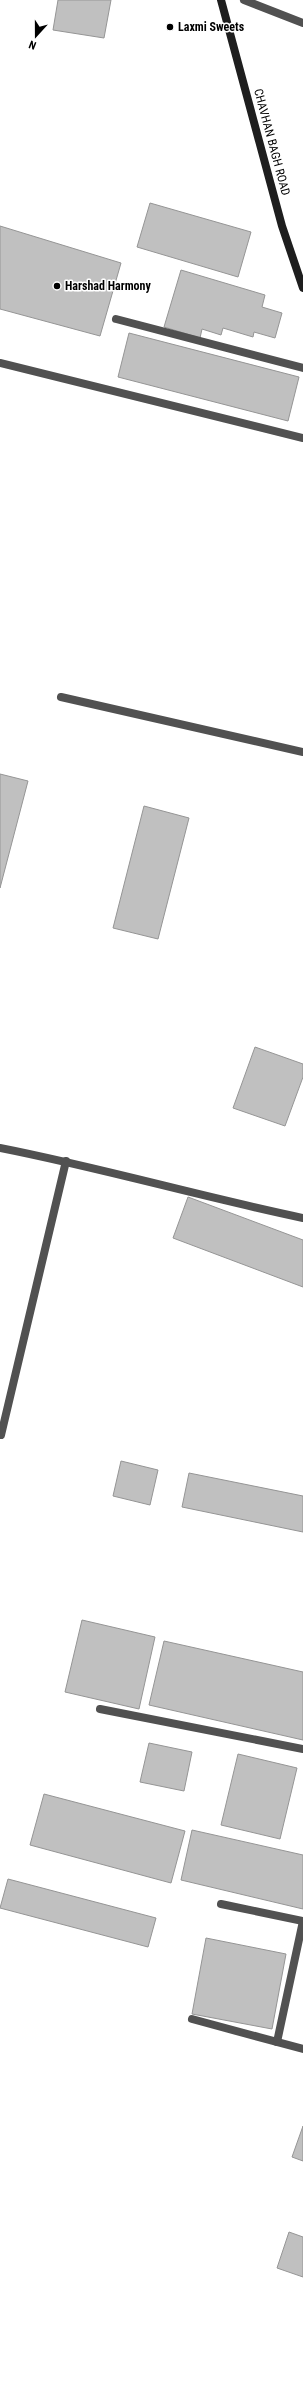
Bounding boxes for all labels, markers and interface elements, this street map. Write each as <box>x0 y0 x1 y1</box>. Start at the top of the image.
north arrow <box>16 16 56 56</box>
place label: Laxmi Sweets <box>178 20 245 34</box>
marker: Laxmi Sweets <box>165 22 175 32</box>
text: N <box>27 38 38 52</box>
street label: CHAVHAN BAGH ROAD <box>251 87 293 197</box>
place label: Harshad Harmony <box>65 279 151 293</box>
marker: Harshad Harmony <box>52 281 62 291</box>

